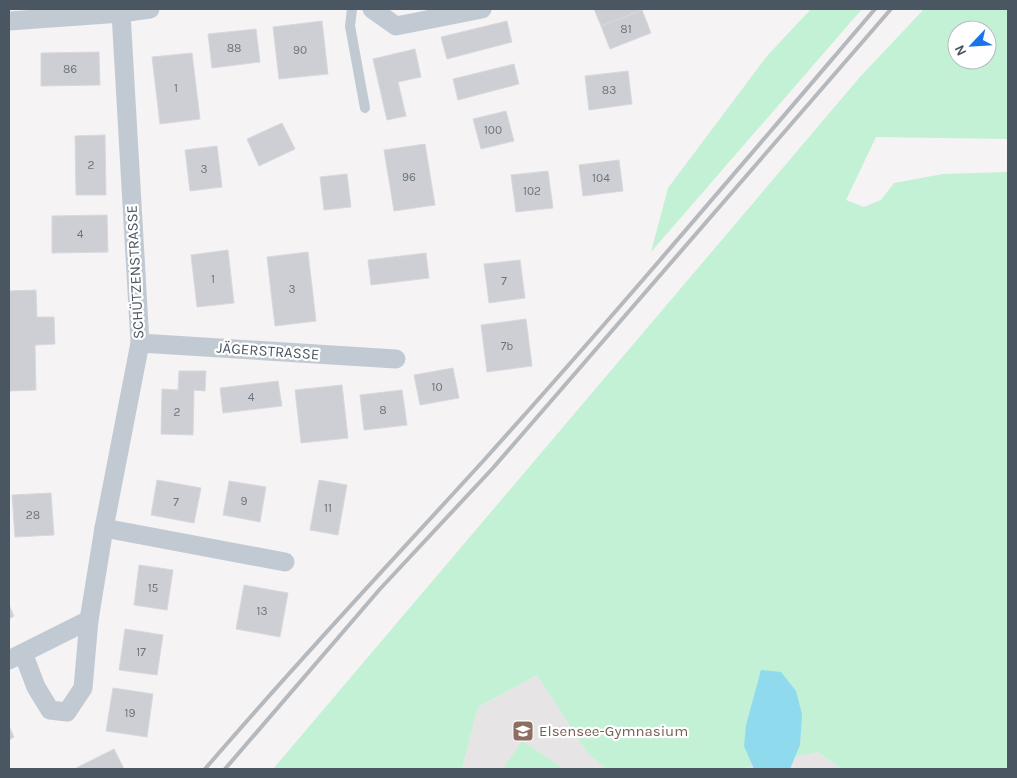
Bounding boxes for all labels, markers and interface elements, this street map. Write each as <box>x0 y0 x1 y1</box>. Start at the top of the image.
north arrow <box>947 20 997 70</box>
house number: 81 <box>620 22 632 36</box>
house number: 88 <box>227 41 241 55</box>
text: N <box>951 42 970 58</box>
house number: 90 <box>293 43 307 57</box>
house number: 86 <box>63 62 77 76</box>
house number: 1 <box>174 81 178 95</box>
house number: 83 <box>602 83 616 97</box>
house number: 100 <box>484 123 502 137</box>
house number: 2 <box>88 158 95 172</box>
house number: 3 <box>200 162 208 176</box>
house number: 96 <box>402 170 416 184</box>
house number: 104 <box>592 171 610 185</box>
house number: 102 <box>523 184 541 198</box>
street label: SCHÜTZENSTRASSE <box>123 205 147 339</box>
house number: 4 <box>77 227 84 241</box>
house number: 1 <box>211 272 215 286</box>
house number: 7 <box>501 274 507 288</box>
house number: 3 <box>288 282 296 296</box>
street label: JÄGERSTRASSE <box>216 338 320 364</box>
house number: 7b <box>501 339 513 353</box>
house number: 10 <box>431 380 443 394</box>
house number: 4 <box>248 390 255 404</box>
house number: 8 <box>379 403 387 417</box>
house number: 2 <box>174 405 181 419</box>
house number: 9 <box>241 494 248 508</box>
house number: 7 <box>173 495 179 509</box>
house number: 11 <box>324 501 332 515</box>
house number: 28 <box>26 508 40 522</box>
house number: 15 <box>148 581 159 595</box>
house number: 13 <box>256 604 268 618</box>
house number: 17 <box>136 645 146 659</box>
house number: 19 <box>125 706 135 720</box>
school or university icon: Elsensee-Gymnasium <box>511 719 535 743</box>
place label: Elsensee-Gymnasium <box>539 722 688 740</box>

